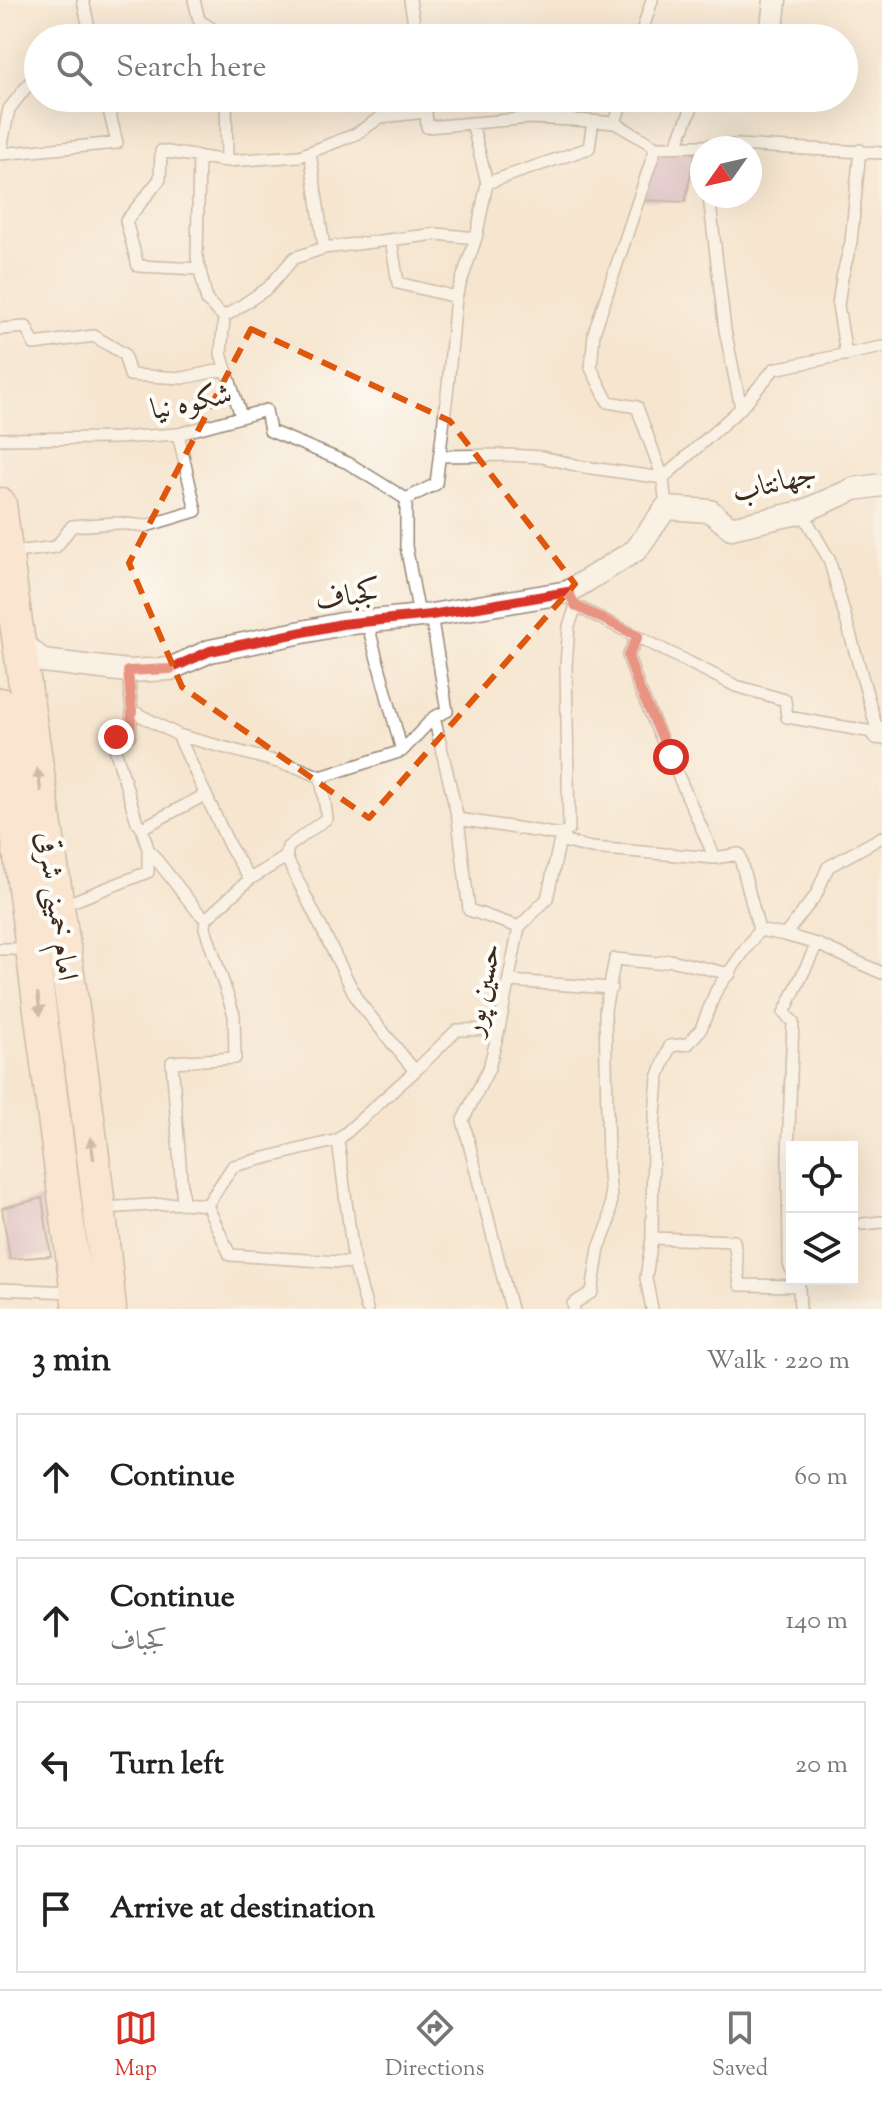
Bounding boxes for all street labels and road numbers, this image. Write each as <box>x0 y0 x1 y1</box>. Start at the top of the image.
street label: شکوه نیا <box>147 374 236 433</box>
street label: جهانتاب <box>728 453 822 516</box>
street label: کجباف <box>313 572 384 623</box>
street label: امام خمینی شرقی <box>22 829 87 984</box>
street label: حسین پور <box>452 939 514 1043</box>

